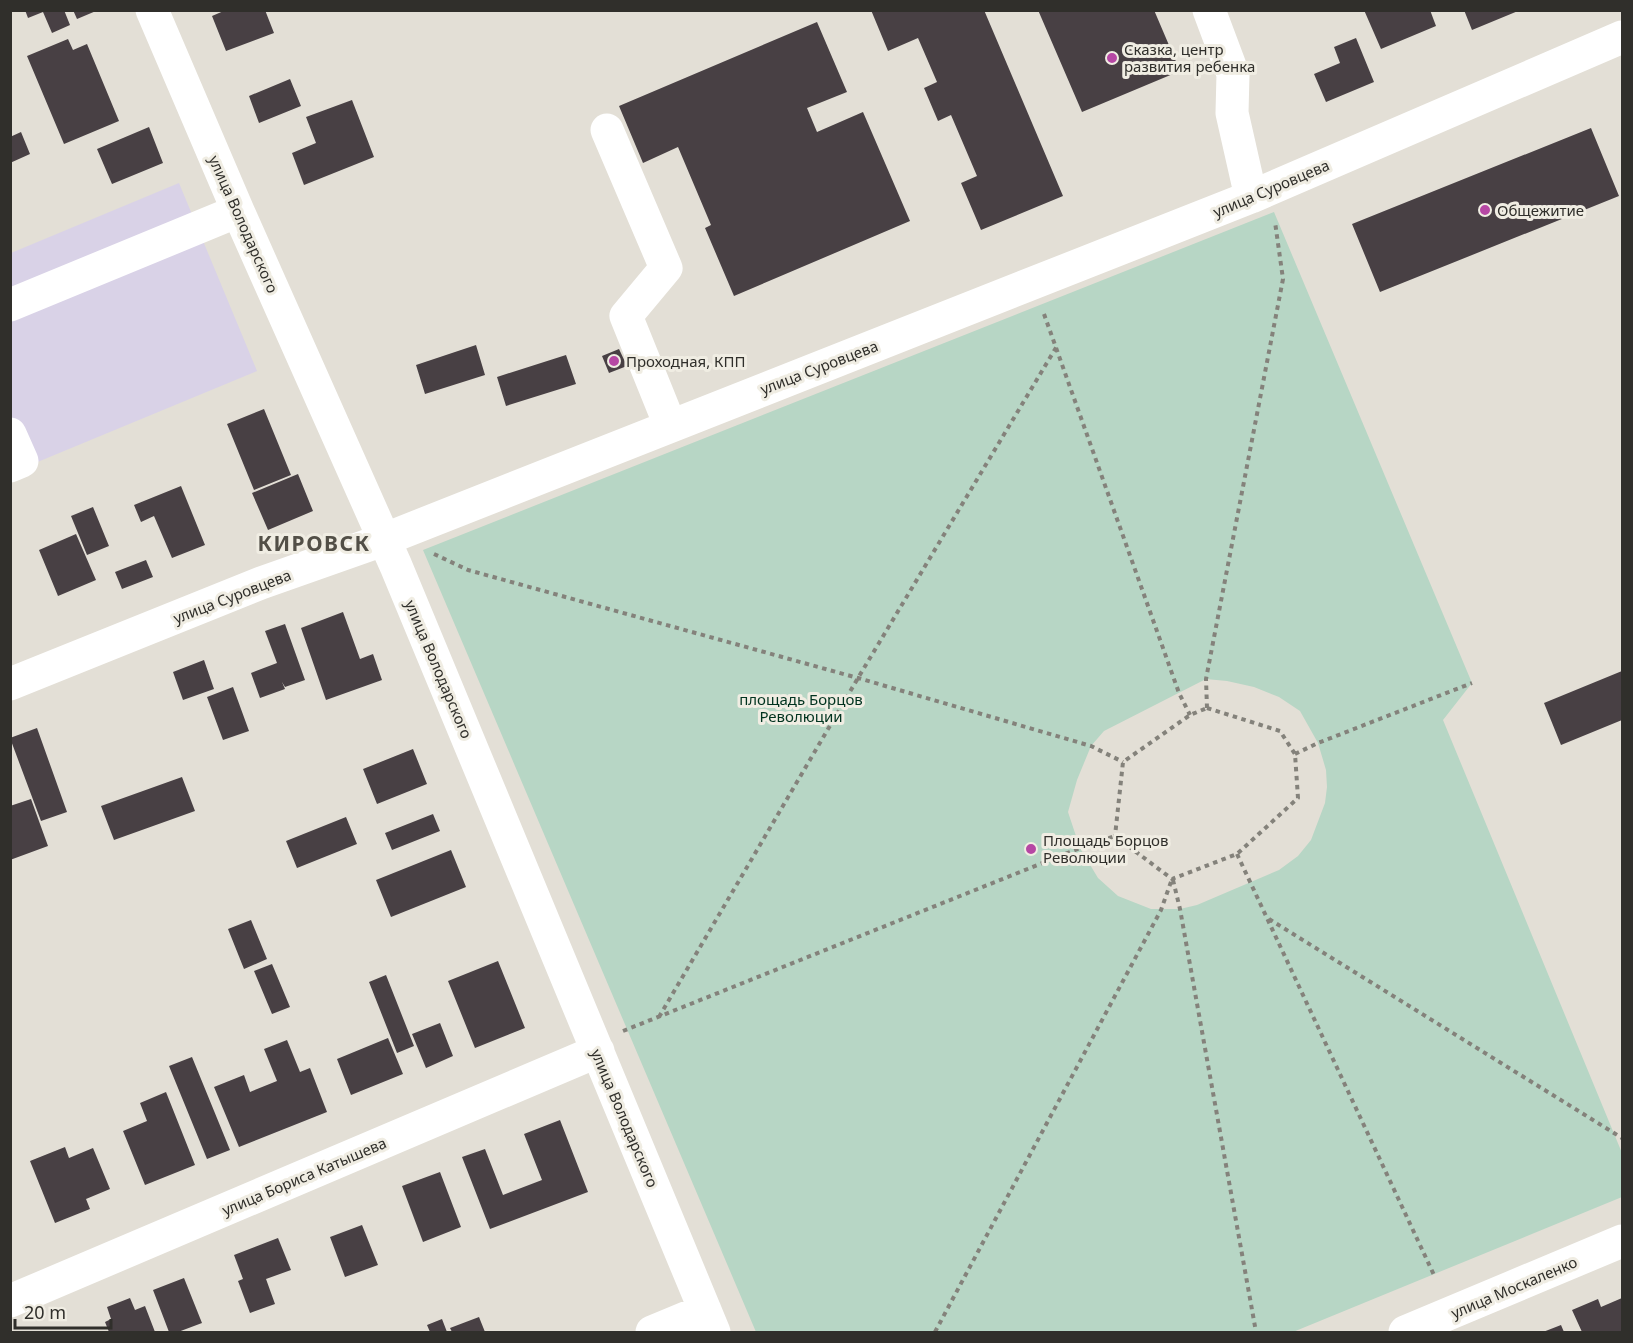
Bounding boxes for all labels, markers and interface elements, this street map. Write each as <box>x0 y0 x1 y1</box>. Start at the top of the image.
place label: Сказка, центр развития ребенка <box>1124 39 1255 76</box>
marker: Сказка, центр развития ребенка <box>1105 51 1119 65</box>
street label: улица Володарского <box>205 152 283 296</box>
street label: улица Суровцева <box>1210 154 1332 222</box>
place label: Общежитие <box>1497 200 1584 220</box>
marker: Общежитие <box>1478 203 1492 217</box>
street label: улица Суровцева <box>757 335 881 399</box>
place label: Проходная, КПП <box>626 351 745 371</box>
marker: Проходная, КПП <box>607 354 621 368</box>
district label: КИРОВСК <box>257 529 371 557</box>
street label: улица Суровцева <box>170 564 294 628</box>
street label: улица Володарского <box>401 597 477 741</box>
park label: площадь Борцов Революции <box>739 689 863 726</box>
place label: Площадь Борцов Революции <box>1043 830 1168 867</box>
marker: Площадь Борцов Революции <box>1024 842 1038 856</box>
street label: улица Володарского <box>587 1046 663 1190</box>
street label: улица Бориса Катышева <box>219 1132 389 1220</box>
street label: улица Москаленко <box>1448 1251 1580 1323</box>
scale bar <box>15 1292 111 1330</box>
text: 20 m <box>24 1300 66 1324</box>

